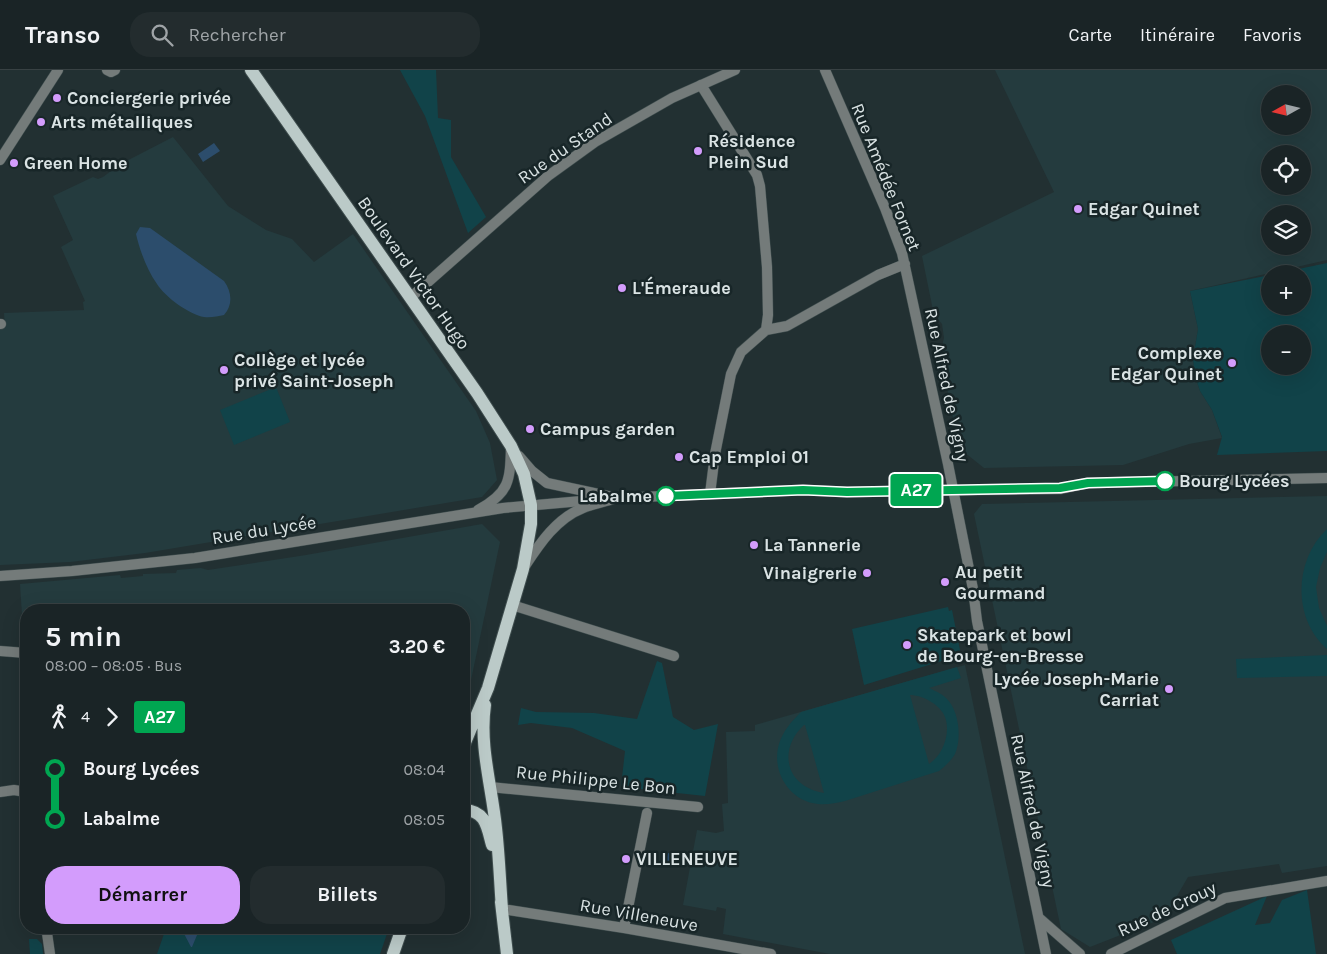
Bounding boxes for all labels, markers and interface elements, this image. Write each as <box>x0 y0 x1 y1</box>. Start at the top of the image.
search box <box>130 12 480 57</box>
text: Transo <box>25 21 100 49</box>
icon: search <box>148 21 176 49</box>
text: Rechercher <box>188 24 286 46</box>
text: Carte <box>1069 24 1112 46</box>
text: Itinéraire <box>1140 24 1215 46</box>
text: Favoris <box>1243 24 1302 46</box>
north arrow <box>1261 85 1311 135</box>
map controls <box>1261 85 1311 375</box>
place label: Conciergerie privée <box>67 87 231 109</box>
marker: Conciergerie privée <box>51 92 63 104</box>
street label: Rue Amédée Fornet <box>846 100 926 254</box>
street label: Rue du Stand <box>513 107 617 189</box>
place label: Arts métalliques <box>51 111 193 133</box>
marker: Arts métalliques <box>35 116 47 128</box>
place label: Résidence Plein Sud <box>708 130 795 173</box>
marker: Résidence Plein Sud <box>692 145 704 157</box>
button: locate <box>1261 145 1311 195</box>
place label: Green Home <box>24 152 128 174</box>
marker: Green Home <box>8 157 20 169</box>
street label: Boulevard Victor Hugo <box>353 192 475 354</box>
place label: Edgar Quinet <box>1088 198 1200 220</box>
marker: Edgar Quinet <box>1072 203 1084 215</box>
button: layers <box>1261 205 1311 255</box>
button: + <box>1261 265 1311 315</box>
place label: L'Émeraude <box>632 276 731 299</box>
marker: L'Émeraude <box>616 282 628 294</box>
street label: Rue Alfred de Vigny <box>920 306 974 465</box>
button: − <box>1261 325 1311 375</box>
place label: Complexe Edgar Quinet <box>1110 342 1222 385</box>
place label: Collège et lycée privé Saint-Joseph <box>234 349 394 392</box>
marker: Complexe Edgar Quinet <box>1226 357 1238 369</box>
marker: Collège et lycée privé Saint-Joseph <box>218 364 230 376</box>
place label: Campus garden <box>540 418 675 440</box>
marker: Campus garden <box>524 423 536 435</box>
place label: Cap Emploi 01 <box>689 446 809 468</box>
marker: Cap Emploi 01 <box>673 451 685 463</box>
place label: Bourg Lycées <box>1179 470 1290 492</box>
marker: Bourg Lycées <box>1155 471 1175 491</box>
line badge: A27 <box>887 474 945 506</box>
text: A27 <box>900 479 932 501</box>
place label: Labalme <box>579 485 652 507</box>
marker: Labalme <box>656 486 676 506</box>
street label: Rue du Lycée <box>210 511 318 549</box>
place label: La Tannerie <box>764 534 861 556</box>
marker: La Tannerie <box>748 539 760 551</box>
place label: Au petit Gourmand <box>955 561 1046 604</box>
place label: Vinaigrerie <box>763 562 857 584</box>
marker: Vinaigrerie <box>861 567 873 579</box>
marker: Au petit Gourmand <box>939 576 951 588</box>
text: 5 min <box>45 620 122 653</box>
place label: Skatepark et bowl de Bourg-en-Bresse <box>917 624 1084 667</box>
text: 3.20 € <box>389 636 445 658</box>
marker: Skatepark et bowl de Bourg-en-Bresse <box>901 639 913 651</box>
text: 08:00 – 08:05 · Bus <box>45 656 182 675</box>
place label: Lycée Joseph-Marie Carriat <box>994 668 1159 711</box>
marker: Lycée Joseph-Marie Carriat <box>1163 683 1175 695</box>
icon: walk <box>45 703 73 731</box>
icon: forward <box>98 703 126 731</box>
text: A27 <box>144 706 175 728</box>
text: 4 <box>81 707 90 726</box>
street label: Rue Alfred de Vigny <box>1006 732 1060 891</box>
text: Bourg Lycées <box>83 758 200 780</box>
text: 08:04 <box>404 760 445 779</box>
street label: Rue Philippe Le Bon <box>515 761 677 799</box>
text: Labalme <box>83 808 160 830</box>
text: 08:05 <box>403 810 445 829</box>
place label: VILLENEUVE <box>636 848 738 870</box>
marker: VILLENEUVE <box>620 853 632 865</box>
button: Démarrer <box>45 866 240 924</box>
button: Billets <box>250 866 445 924</box>
street label: Rue de Crouy <box>1114 876 1220 941</box>
street label: Rue Villeneuve <box>578 894 700 936</box>

